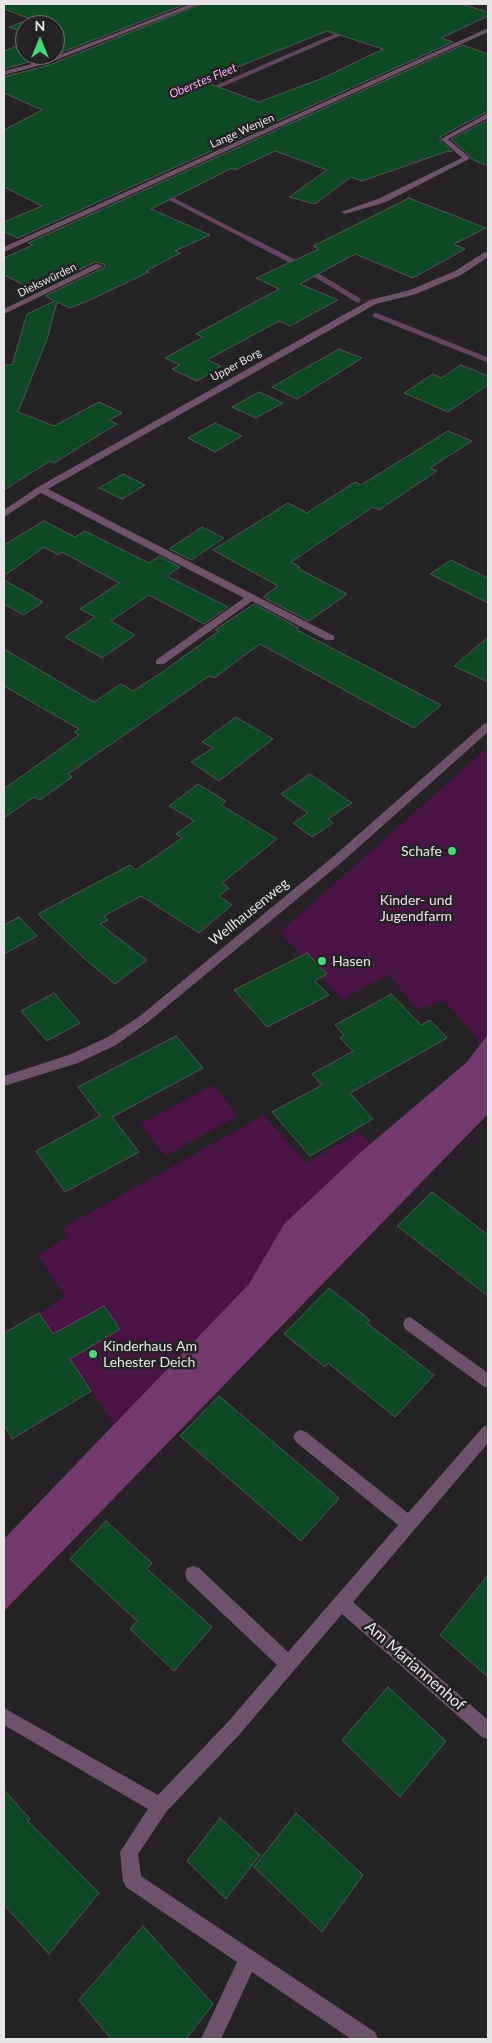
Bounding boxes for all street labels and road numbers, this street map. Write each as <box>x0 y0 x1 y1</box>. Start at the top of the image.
street label: Lange Wenjen <box>208 111 276 151</box>
street label: Diekswürden <box>15 260 79 300</box>
street label: Upper Borg <box>208 346 264 384</box>
street label: Wellhausenweg <box>206 875 292 949</box>
street label: Am Mariannenhof <box>361 1617 469 1715</box>

